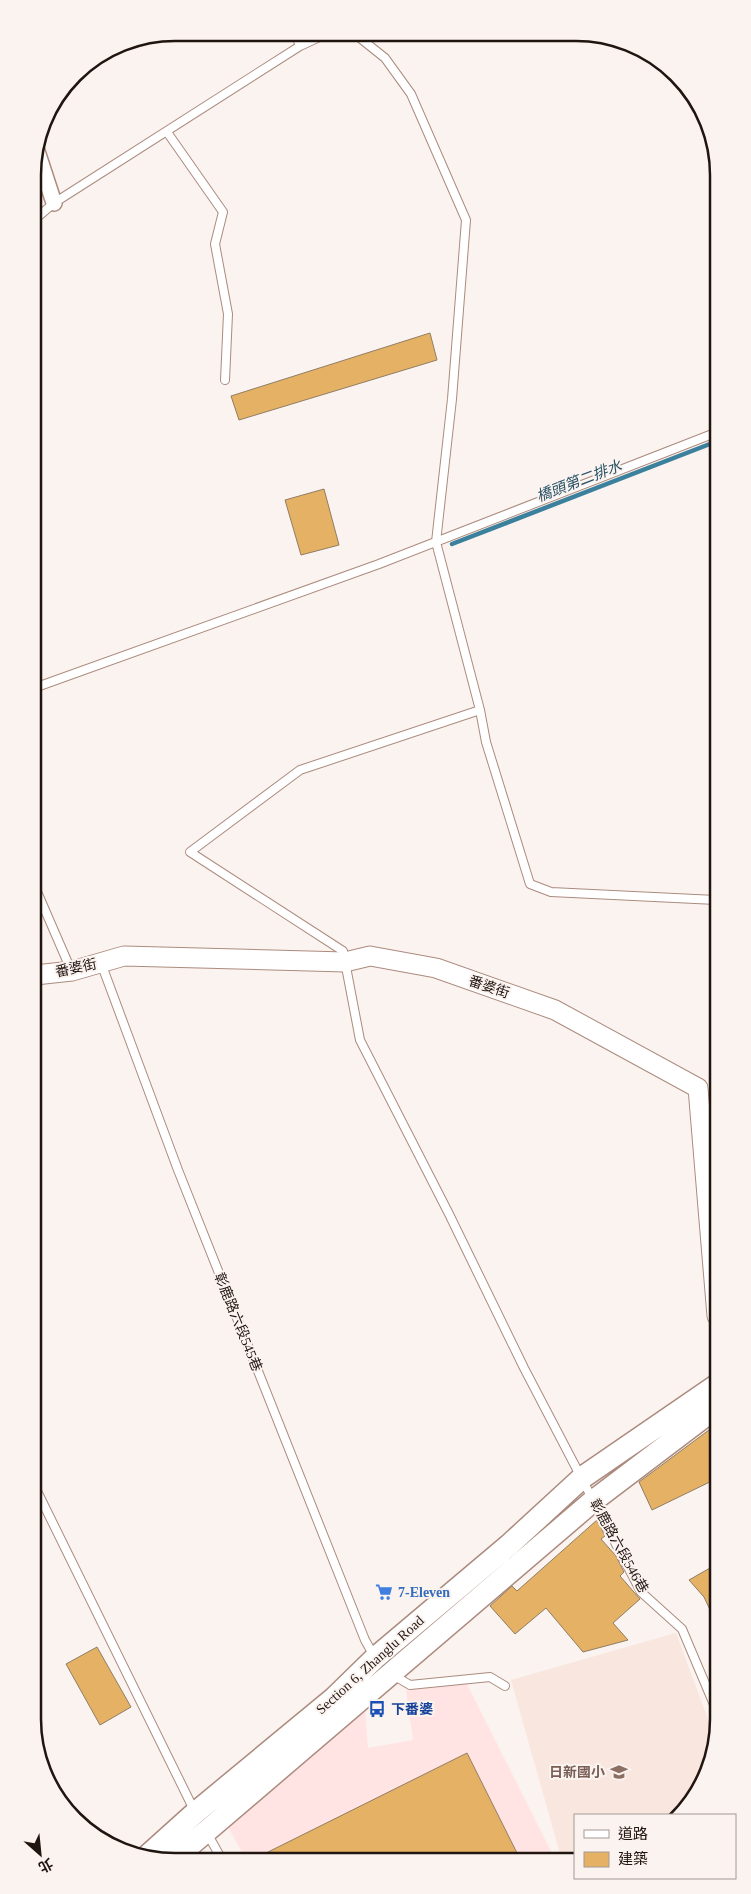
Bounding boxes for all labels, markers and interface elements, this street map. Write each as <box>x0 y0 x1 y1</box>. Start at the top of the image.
water label: 橋頭第二排水 <box>534 457 625 505</box>
street label: 番婆街 <box>54 956 98 980</box>
street label: 番婆街 <box>467 973 511 1001</box>
street label: 彰鹿路六段545巷 <box>211 1270 266 1373</box>
street label: 彰鹿路六段546巷 <box>587 1496 652 1596</box>
supermarket icon: 7-Eleven <box>374 1582 394 1602</box>
place label: 7-Eleven <box>398 1585 450 1600</box>
street label: Section 6, Zhanglu Road <box>313 1613 427 1717</box>
bus stop icon: 下番婆 <box>367 1699 387 1719</box>
place label: 下番婆 <box>391 1702 433 1717</box>
school or university icon: 日新國小 <box>609 1762 629 1782</box>
place label: 日新國小 <box>549 1765 605 1780</box>
legend <box>574 1814 736 1879</box>
text: 道路 <box>618 1826 648 1842</box>
north arrow <box>15 1829 65 1879</box>
text: 建築 <box>618 1851 648 1867</box>
text: 北 <box>36 1855 55 1875</box>

